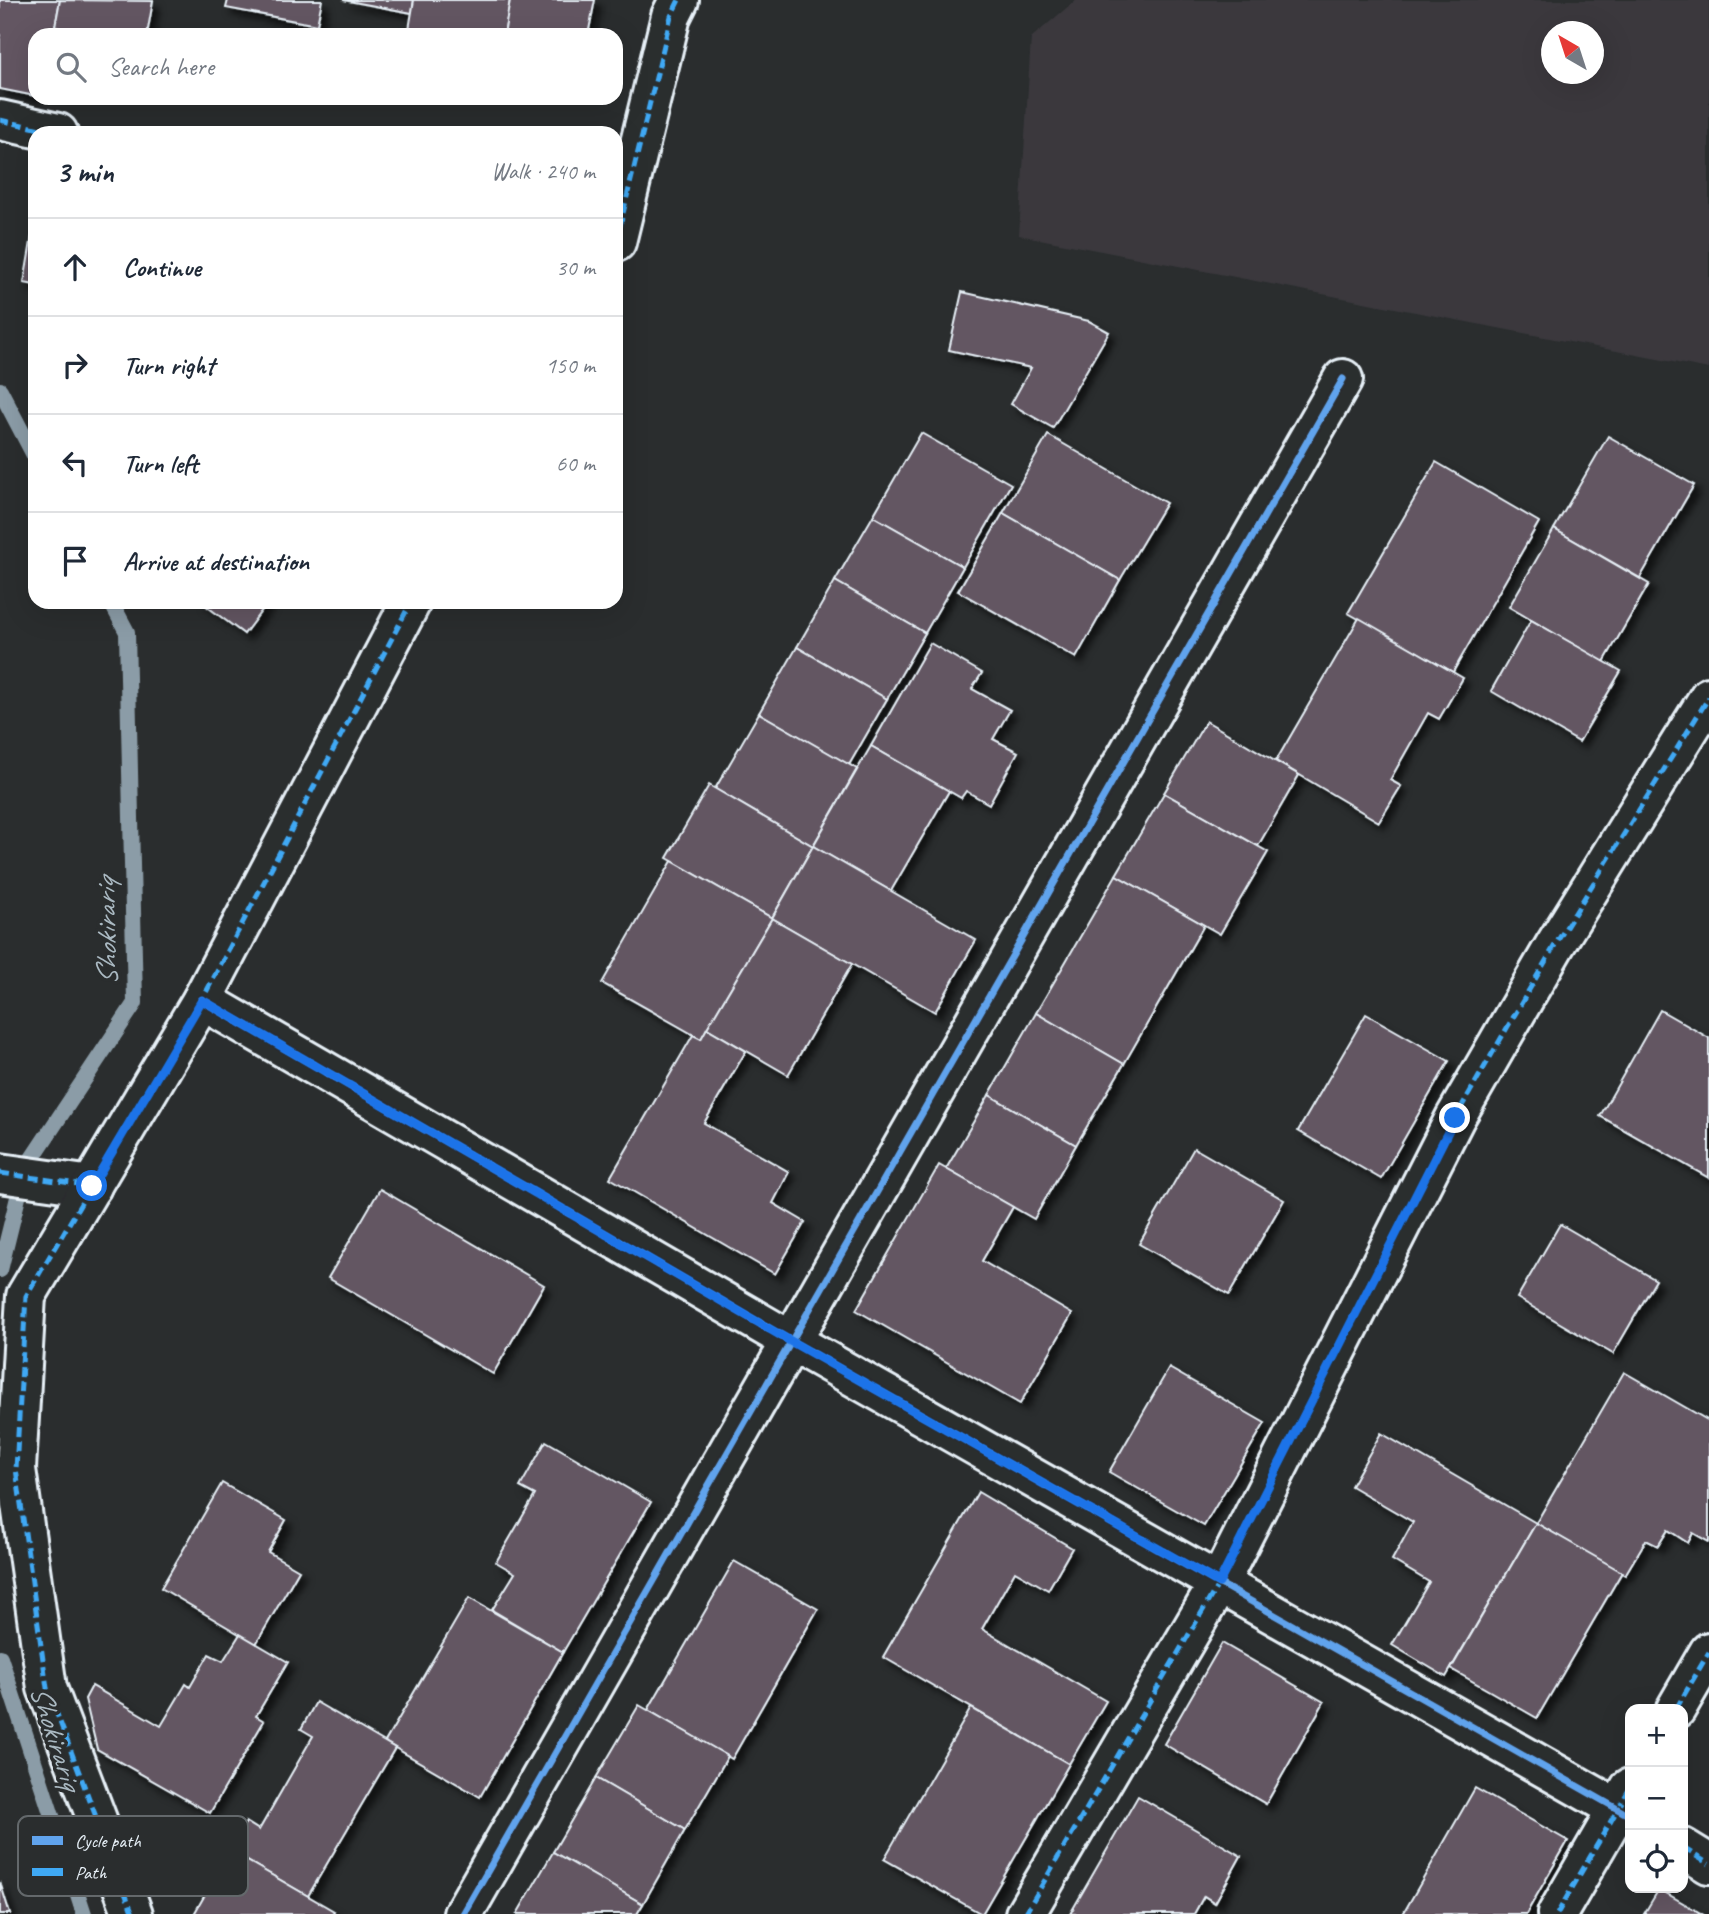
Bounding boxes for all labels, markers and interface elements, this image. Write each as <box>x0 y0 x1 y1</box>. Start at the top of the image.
north arrow <box>1541 21 1604 84</box>
search box <box>28 28 623 105</box>
icon: search <box>52 48 90 86</box>
text: Search here <box>108 50 214 83</box>
text: 3 min <box>56 153 113 191</box>
text: Walk · 240 m <box>491 157 595 186</box>
icon: ahead <box>56 248 94 286</box>
text: Continue <box>123 251 201 284</box>
text: 30 m <box>556 253 595 282</box>
icon: right <box>56 346 94 384</box>
text: Turn right <box>123 349 214 382</box>
text: 150 m <box>546 351 595 380</box>
icon: left <box>56 444 94 482</box>
text: Turn left <box>123 447 198 480</box>
text: 60 m <box>556 449 595 478</box>
icon: arrive <box>56 542 94 580</box>
text: Arrive at destination <box>123 545 309 578</box>
water label: Shokirariq <box>86 872 126 986</box>
route end <box>1439 1102 1470 1133</box>
route start <box>76 1170 107 1201</box>
water label: Shokirariq <box>21 1680 92 1799</box>
map controls <box>1625 1704 1688 1893</box>
button: + <box>1625 1704 1688 1767</box>
button: − <box>1625 1767 1688 1830</box>
legend <box>18 1816 248 1896</box>
text: Cycle path <box>75 1829 141 1853</box>
button: locate <box>1625 1830 1688 1893</box>
text: Path <box>75 1861 108 1885</box>

